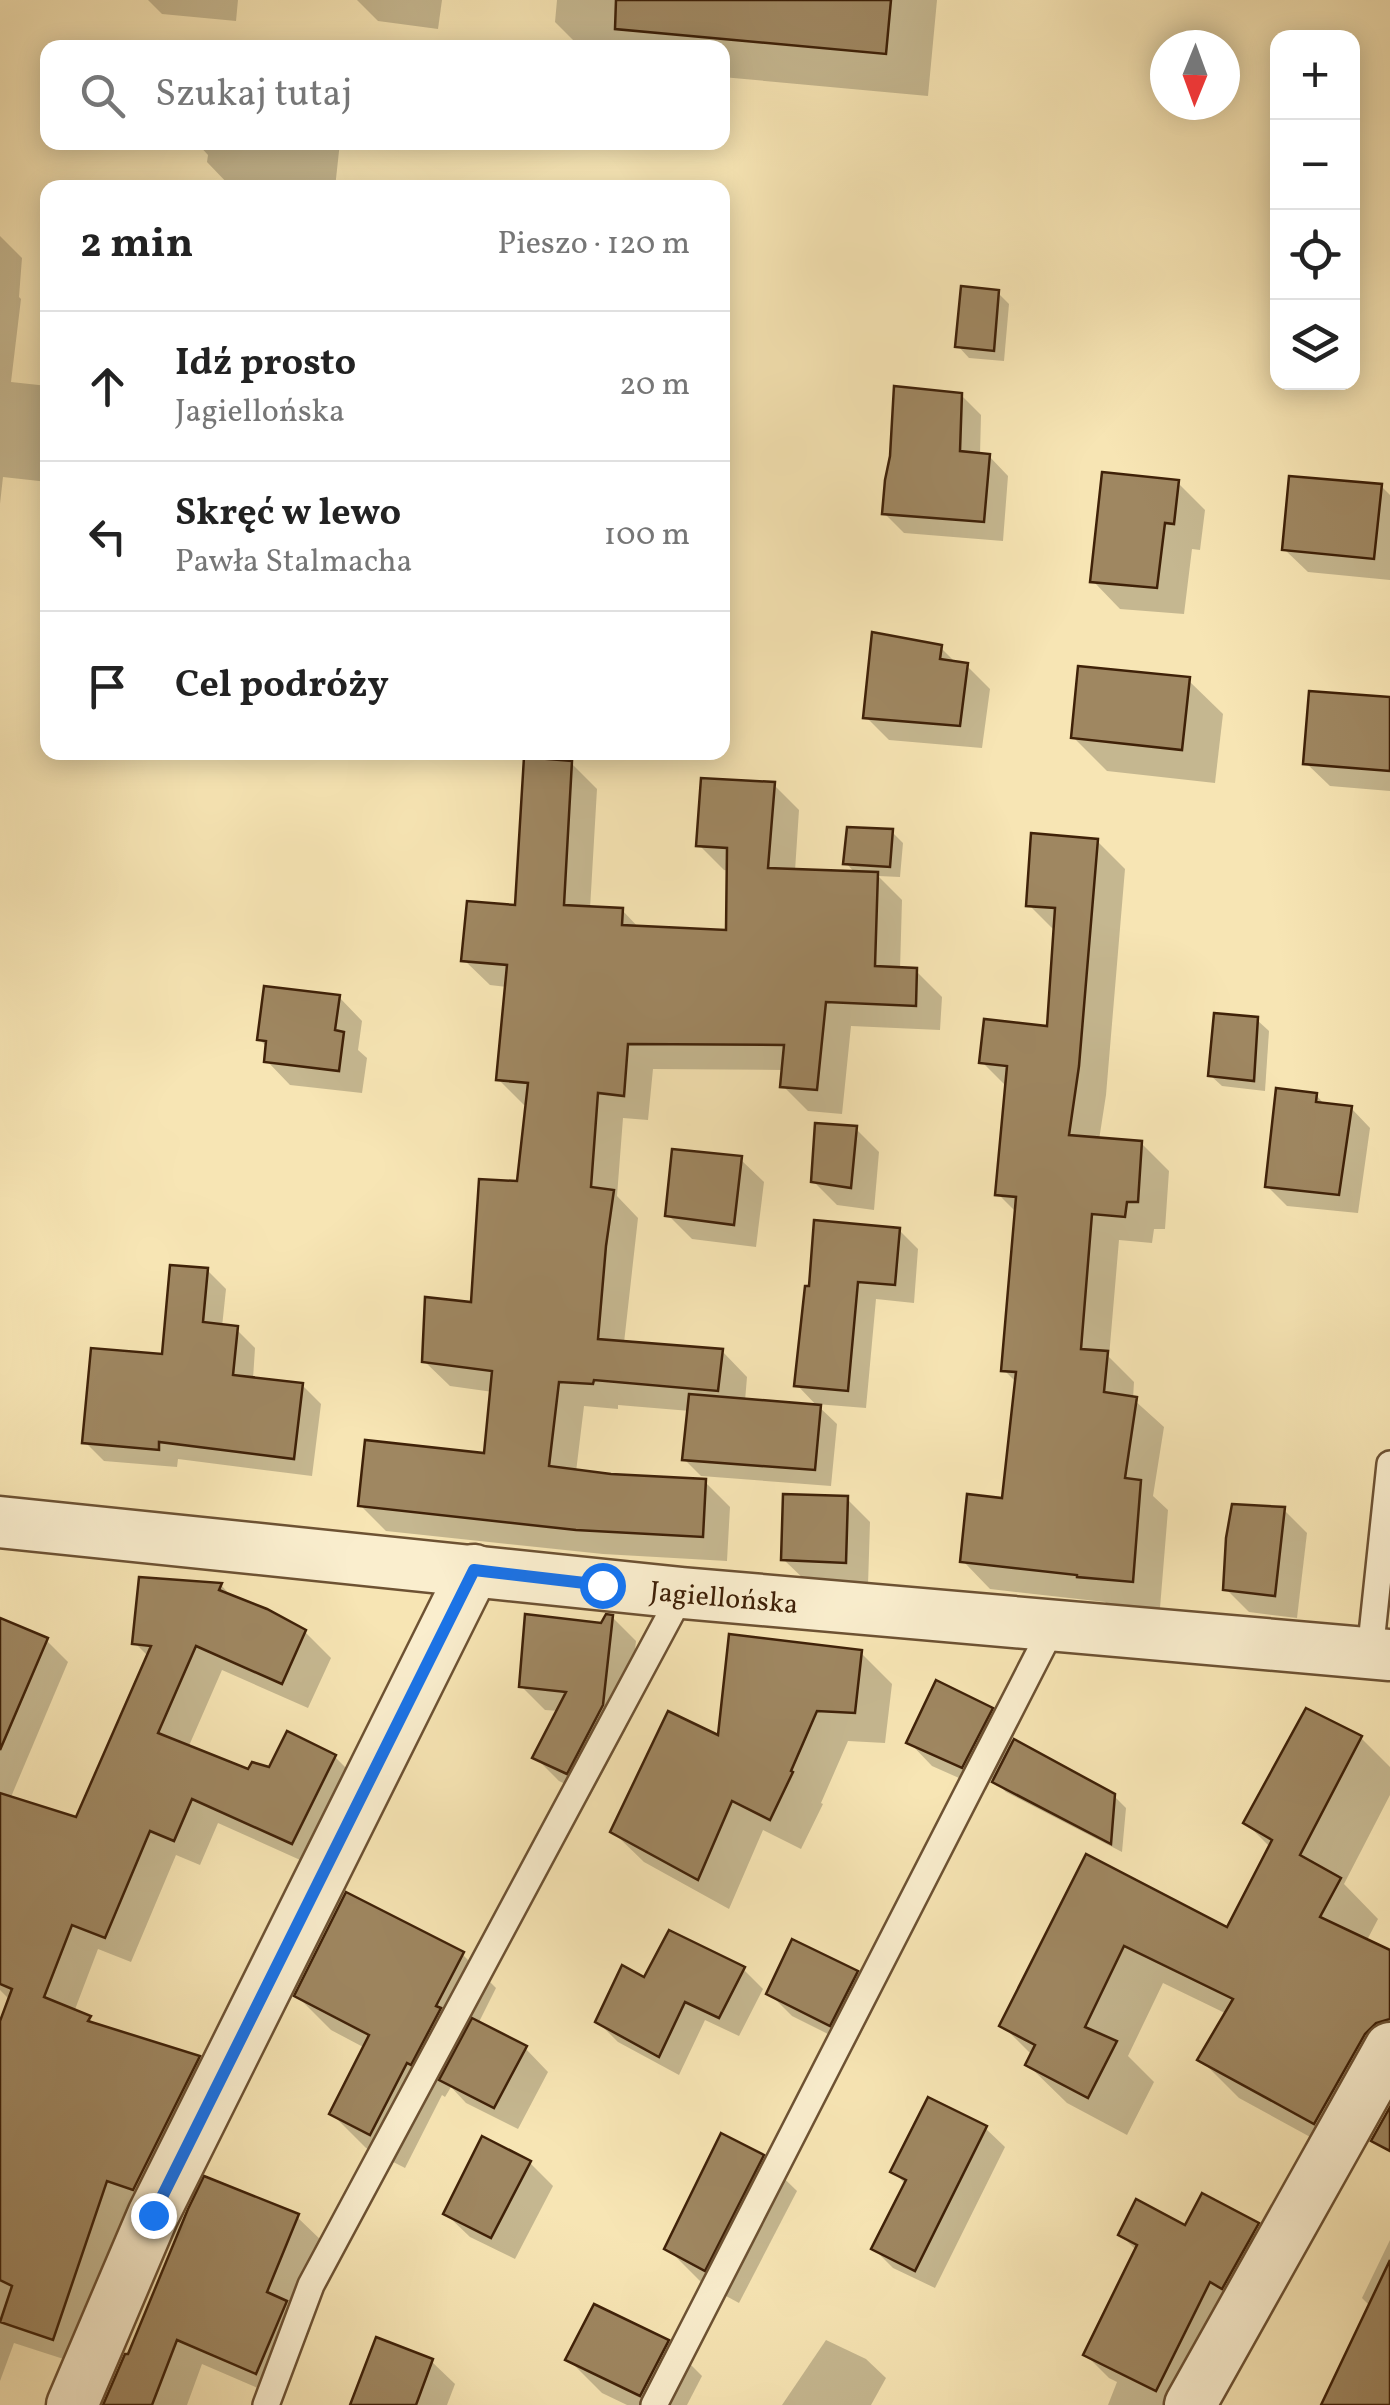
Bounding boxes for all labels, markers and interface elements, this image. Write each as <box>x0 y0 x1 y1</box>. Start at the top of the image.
north arrow <box>1150 30 1240 120</box>
map controls <box>1270 30 1360 390</box>
button: + <box>1270 30 1360 120</box>
search box <box>40 40 730 150</box>
icon: search <box>75 68 130 123</box>
text: Szukaj tutaj <box>155 69 352 122</box>
button: − <box>1270 120 1360 210</box>
button: locate <box>1270 210 1360 300</box>
text: 2 min <box>80 216 193 275</box>
text: Pieszo · 120 m <box>498 223 690 267</box>
button: layers <box>1270 300 1360 390</box>
text: Idź prosto <box>175 338 356 391</box>
icon: ahead <box>80 359 135 414</box>
text: 20 m <box>619 364 690 408</box>
text: Jagiellońska <box>175 391 345 435</box>
text: Skręć w lewo <box>175 488 401 541</box>
icon: left <box>80 509 135 564</box>
text: 100 m <box>604 514 690 558</box>
text: Pawła Stalmacha <box>175 541 412 585</box>
icon: arrive <box>80 659 135 714</box>
text: Cel podróży <box>175 660 389 713</box>
route start <box>580 1563 626 1609</box>
street label: Jagiellońska <box>648 1573 800 1625</box>
route end <box>131 2193 177 2239</box>

